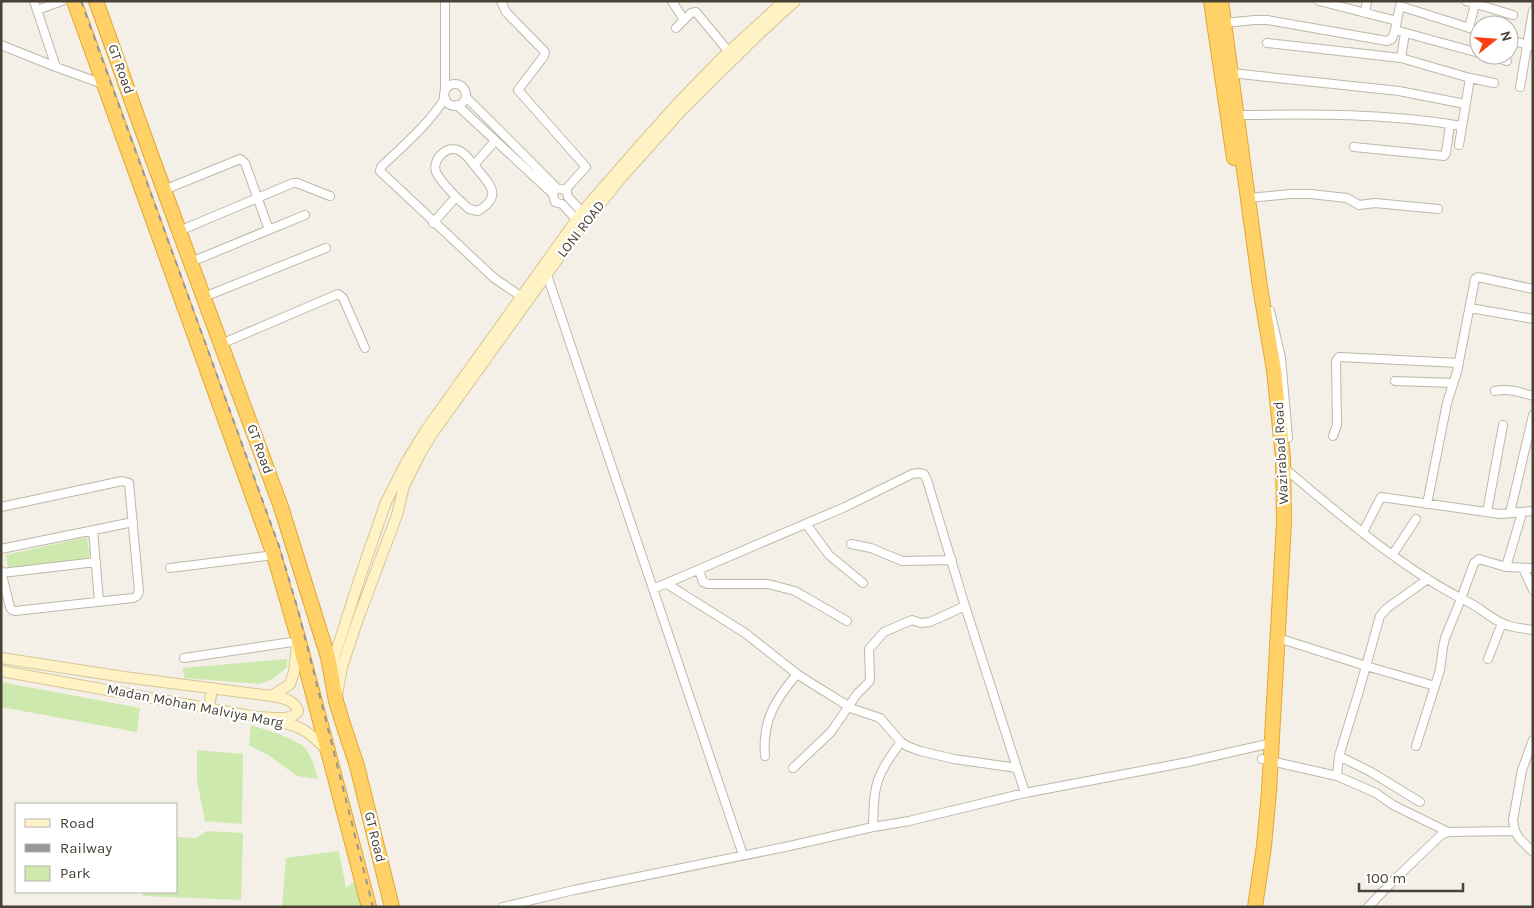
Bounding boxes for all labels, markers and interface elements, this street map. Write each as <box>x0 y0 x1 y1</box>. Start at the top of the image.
north arrow <box>1469 15 1519 65</box>
text: N <box>1496 29 1516 44</box>
street label: GT Road <box>104 42 138 96</box>
street label: LONI ROAD <box>554 197 608 261</box>
street label: Wazirabad Road <box>1270 401 1292 505</box>
street label: GT Road <box>243 422 277 476</box>
street label: Madan Mohan Malviya Marg <box>105 681 285 731</box>
legend <box>15 803 178 893</box>
street label: GT Road <box>361 810 389 864</box>
text: Road <box>60 814 95 832</box>
text: Railway <box>60 839 112 857</box>
scale bar <box>1359 860 1463 892</box>
text: Park <box>60 864 90 882</box>
text: 100 m <box>1366 869 1406 887</box>

